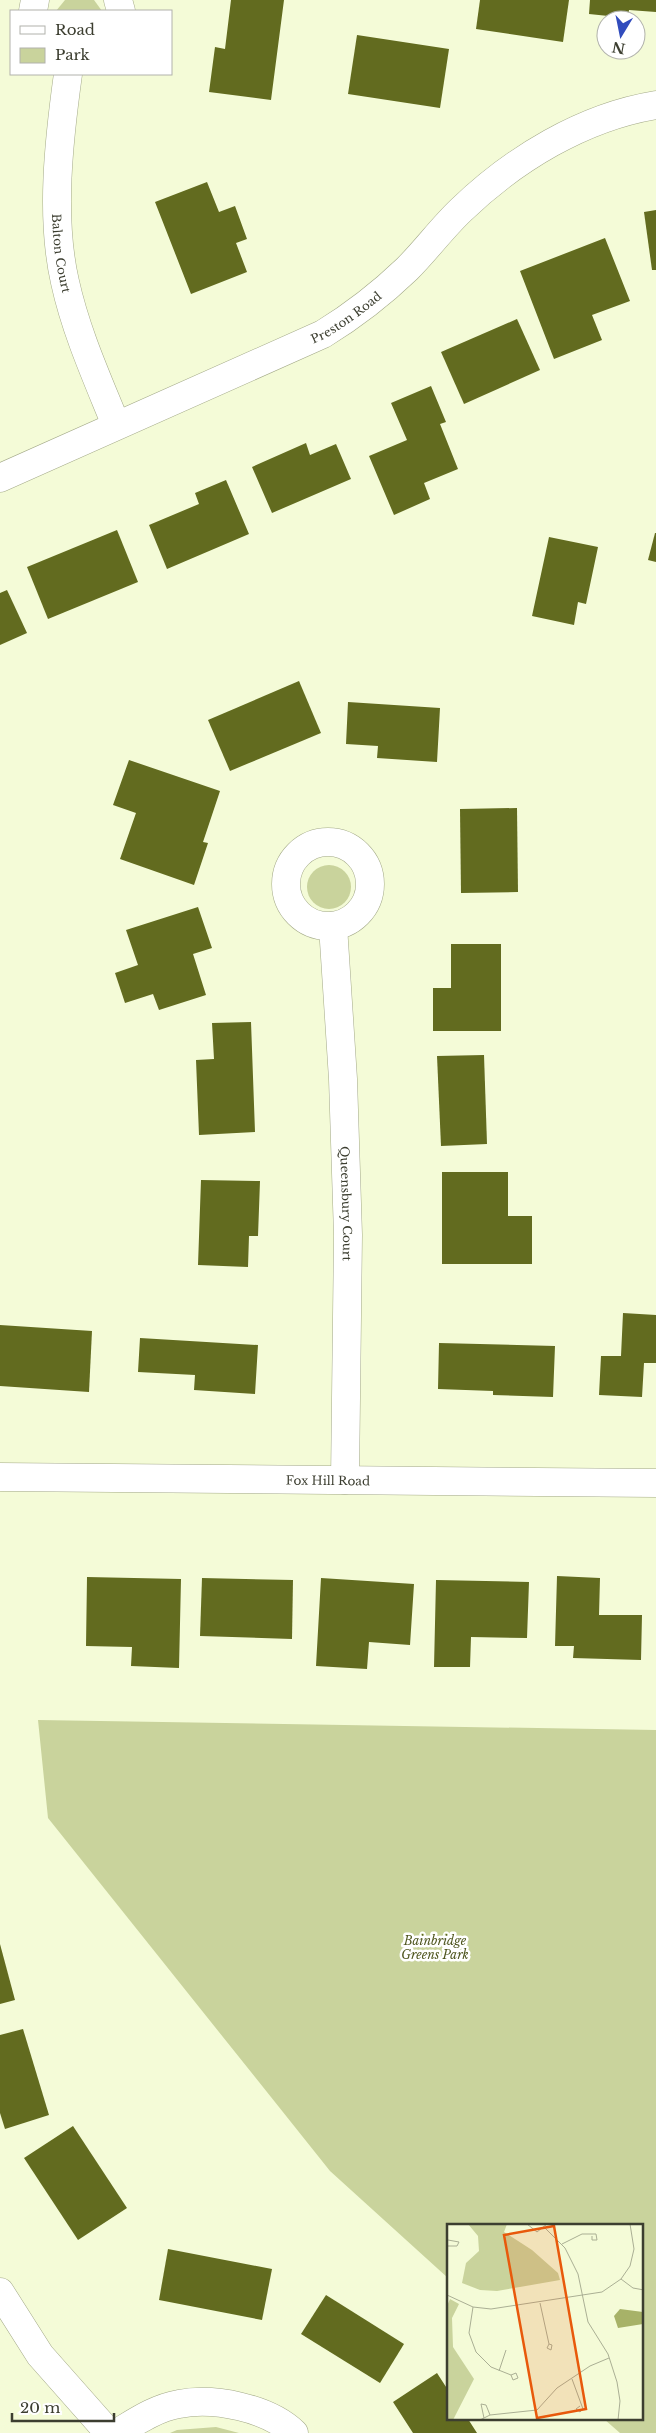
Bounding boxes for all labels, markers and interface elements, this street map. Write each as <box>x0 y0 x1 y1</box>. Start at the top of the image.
legend <box>10 10 172 75</box>
north arrow <box>596 10 646 60</box>
text: Road <box>55 20 95 39</box>
text: N <box>611 38 627 58</box>
text: Park <box>55 45 91 64</box>
street label: Balton Court <box>50 213 75 295</box>
street label: Preston Road <box>308 288 384 346</box>
street label: Queensbury Court <box>338 1146 355 1262</box>
street label: Fox Hill Road <box>286 1472 370 1488</box>
park label: Bainbridge Greens Park <box>401 1933 469 1962</box>
inset map <box>447 2224 644 2420</box>
scale bar <box>12 2390 115 2422</box>
text: 20 m <box>20 2398 60 2417</box>

